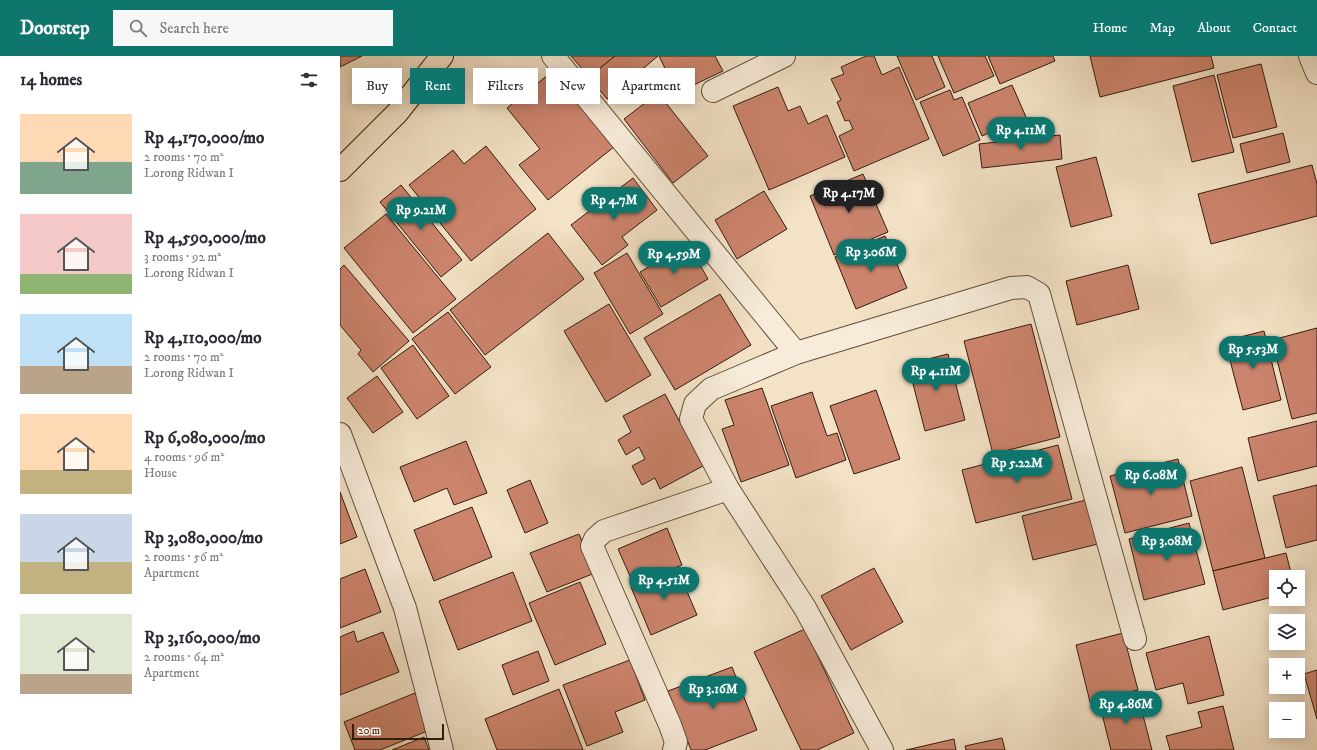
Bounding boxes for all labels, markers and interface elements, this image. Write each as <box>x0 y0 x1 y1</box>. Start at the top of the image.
search box <box>113 10 393 46</box>
text: Doorstep <box>20 17 89 40</box>
icon: search <box>127 17 149 39</box>
text: Search here <box>159 19 229 38</box>
text: Home <box>1093 19 1127 37</box>
text: Map <box>1149 19 1175 37</box>
text: About <box>1197 19 1231 37</box>
text: Contact <box>1253 19 1297 37</box>
chip: Buy <box>352 68 402 104</box>
chip: Rent <box>410 68 465 104</box>
chip: Filters <box>473 68 538 104</box>
chip: New <box>546 68 600 104</box>
chip: Apartment <box>608 68 695 104</box>
text: 14 homes <box>20 69 82 91</box>
icon: filters <box>298 69 320 91</box>
pin: Rp 4.11M <box>980 117 1062 151</box>
text: Rp 4.11M <box>996 122 1046 138</box>
text: Rp 4,170,000/mo <box>144 127 264 149</box>
icon: home <box>52 130 100 178</box>
text: 2 rooms · 70 m² <box>144 149 224 165</box>
text: Lorong Ridwan I <box>144 165 234 181</box>
pin: Rp 4.17M <box>808 180 890 214</box>
text: Rp 4.17M <box>823 185 875 201</box>
pin: Rp 4.7M <box>577 187 651 221</box>
text: Rp 4.7M <box>591 192 637 208</box>
pin: Rp 9.21M <box>380 197 462 231</box>
text: Rp 9.21M <box>396 202 446 218</box>
text: Rp 4,590,000/mo <box>144 227 266 249</box>
icon: home <box>52 230 100 278</box>
pin: Rp 3.06M <box>830 239 912 273</box>
pin: Rp 4.59M <box>633 241 715 275</box>
text: Rp 3.06M <box>845 244 897 260</box>
text: Rp 4.59M <box>647 246 701 262</box>
text: 3 rooms · 92 m² <box>144 249 221 265</box>
text: Lorong Ridwan I <box>144 265 234 281</box>
text: Rp 4,110,000/mo <box>144 327 261 349</box>
icon: home <box>52 330 100 378</box>
pin: Rp 5.53M <box>1212 336 1294 370</box>
text: Rp 5.53M <box>1228 341 1278 357</box>
text: 2 rooms · 70 m² <box>144 349 224 365</box>
pin: Rp 4.11M <box>895 358 977 392</box>
text: Rp 4.11M <box>911 363 961 379</box>
text: Lorong Ridwan I <box>144 365 234 381</box>
text: Rp 6,080,000/mo <box>144 427 265 449</box>
icon: home <box>52 430 100 478</box>
text: 4 rooms · 96 m² <box>144 449 224 465</box>
pin: Rp 5.22M <box>976 450 1058 484</box>
text: Rp 5.22M <box>991 455 1043 471</box>
pin: Rp 6.08M <box>1110 462 1192 496</box>
text: House <box>144 465 177 481</box>
text: Rp 6.08M <box>1124 467 1178 483</box>
text: Rp 3,080,000/mo <box>144 527 263 549</box>
pin: Rp 3.08M <box>1126 528 1208 562</box>
icon: home <box>52 530 100 578</box>
text: Rp 3.08M <box>1141 533 1193 549</box>
text: 2 rooms · 56 m² <box>144 549 223 565</box>
text: Apartment <box>144 565 199 581</box>
pin: Rp 4.51M <box>623 567 705 601</box>
map controls <box>1269 570 1305 738</box>
button: locate <box>1269 570 1305 606</box>
text: Rp 4.51M <box>638 572 690 588</box>
button: layers <box>1269 614 1305 650</box>
text: Rp 3,160,000/mo <box>144 627 260 649</box>
icon: home <box>52 630 100 678</box>
text: 2 rooms · 64 m² <box>144 649 224 665</box>
button: + <box>1269 658 1305 694</box>
text: Apartment <box>144 665 199 681</box>
pin: Rp 3.16M <box>672 676 754 710</box>
text: Rp 3.16M <box>688 681 738 697</box>
pin: Rp 4.86M <box>1085 691 1167 725</box>
text: Rp 4.86M <box>1099 696 1153 712</box>
button: − <box>1269 702 1305 738</box>
scale bar <box>352 722 444 741</box>
text: 20 m <box>358 724 380 738</box>

